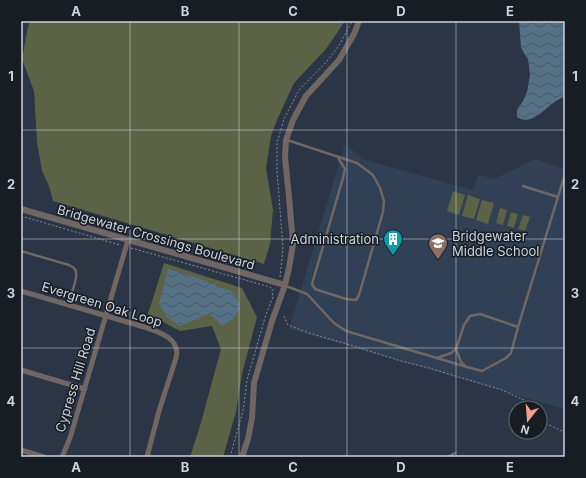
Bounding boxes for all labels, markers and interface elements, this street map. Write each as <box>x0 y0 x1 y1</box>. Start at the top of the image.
text: A <box>71 3 81 19</box>
text: B <box>181 3 190 19</box>
text: C <box>288 3 298 19</box>
text: D <box>396 3 406 19</box>
text: E <box>506 3 514 19</box>
text: 1 <box>8 68 14 84</box>
text: 1 <box>572 68 578 84</box>
text: 2 <box>7 176 15 192</box>
text: 2 <box>571 176 579 192</box>
street label: Bridgewater Crossings Boulevard <box>55 201 257 273</box>
building icon: Administration <box>382 228 404 256</box>
place label: Bridgewater Middle School <box>452 228 539 259</box>
place label: Administration <box>291 231 379 247</box>
school or university icon: Bridgewater Middle School <box>427 232 449 260</box>
street label: Evergreen Oak Loop <box>40 278 164 330</box>
text: 3 <box>7 285 15 301</box>
text: 3 <box>571 285 579 301</box>
street label: Cypress Hill Road <box>51 326 99 434</box>
text: 4 <box>7 393 16 409</box>
text: 4 <box>571 393 580 409</box>
north arrow <box>508 400 548 440</box>
text: N <box>519 422 531 437</box>
text: A <box>71 459 81 475</box>
text: B <box>181 459 190 475</box>
text: C <box>288 459 298 475</box>
text: D <box>396 459 406 475</box>
text: E <box>506 459 514 475</box>

